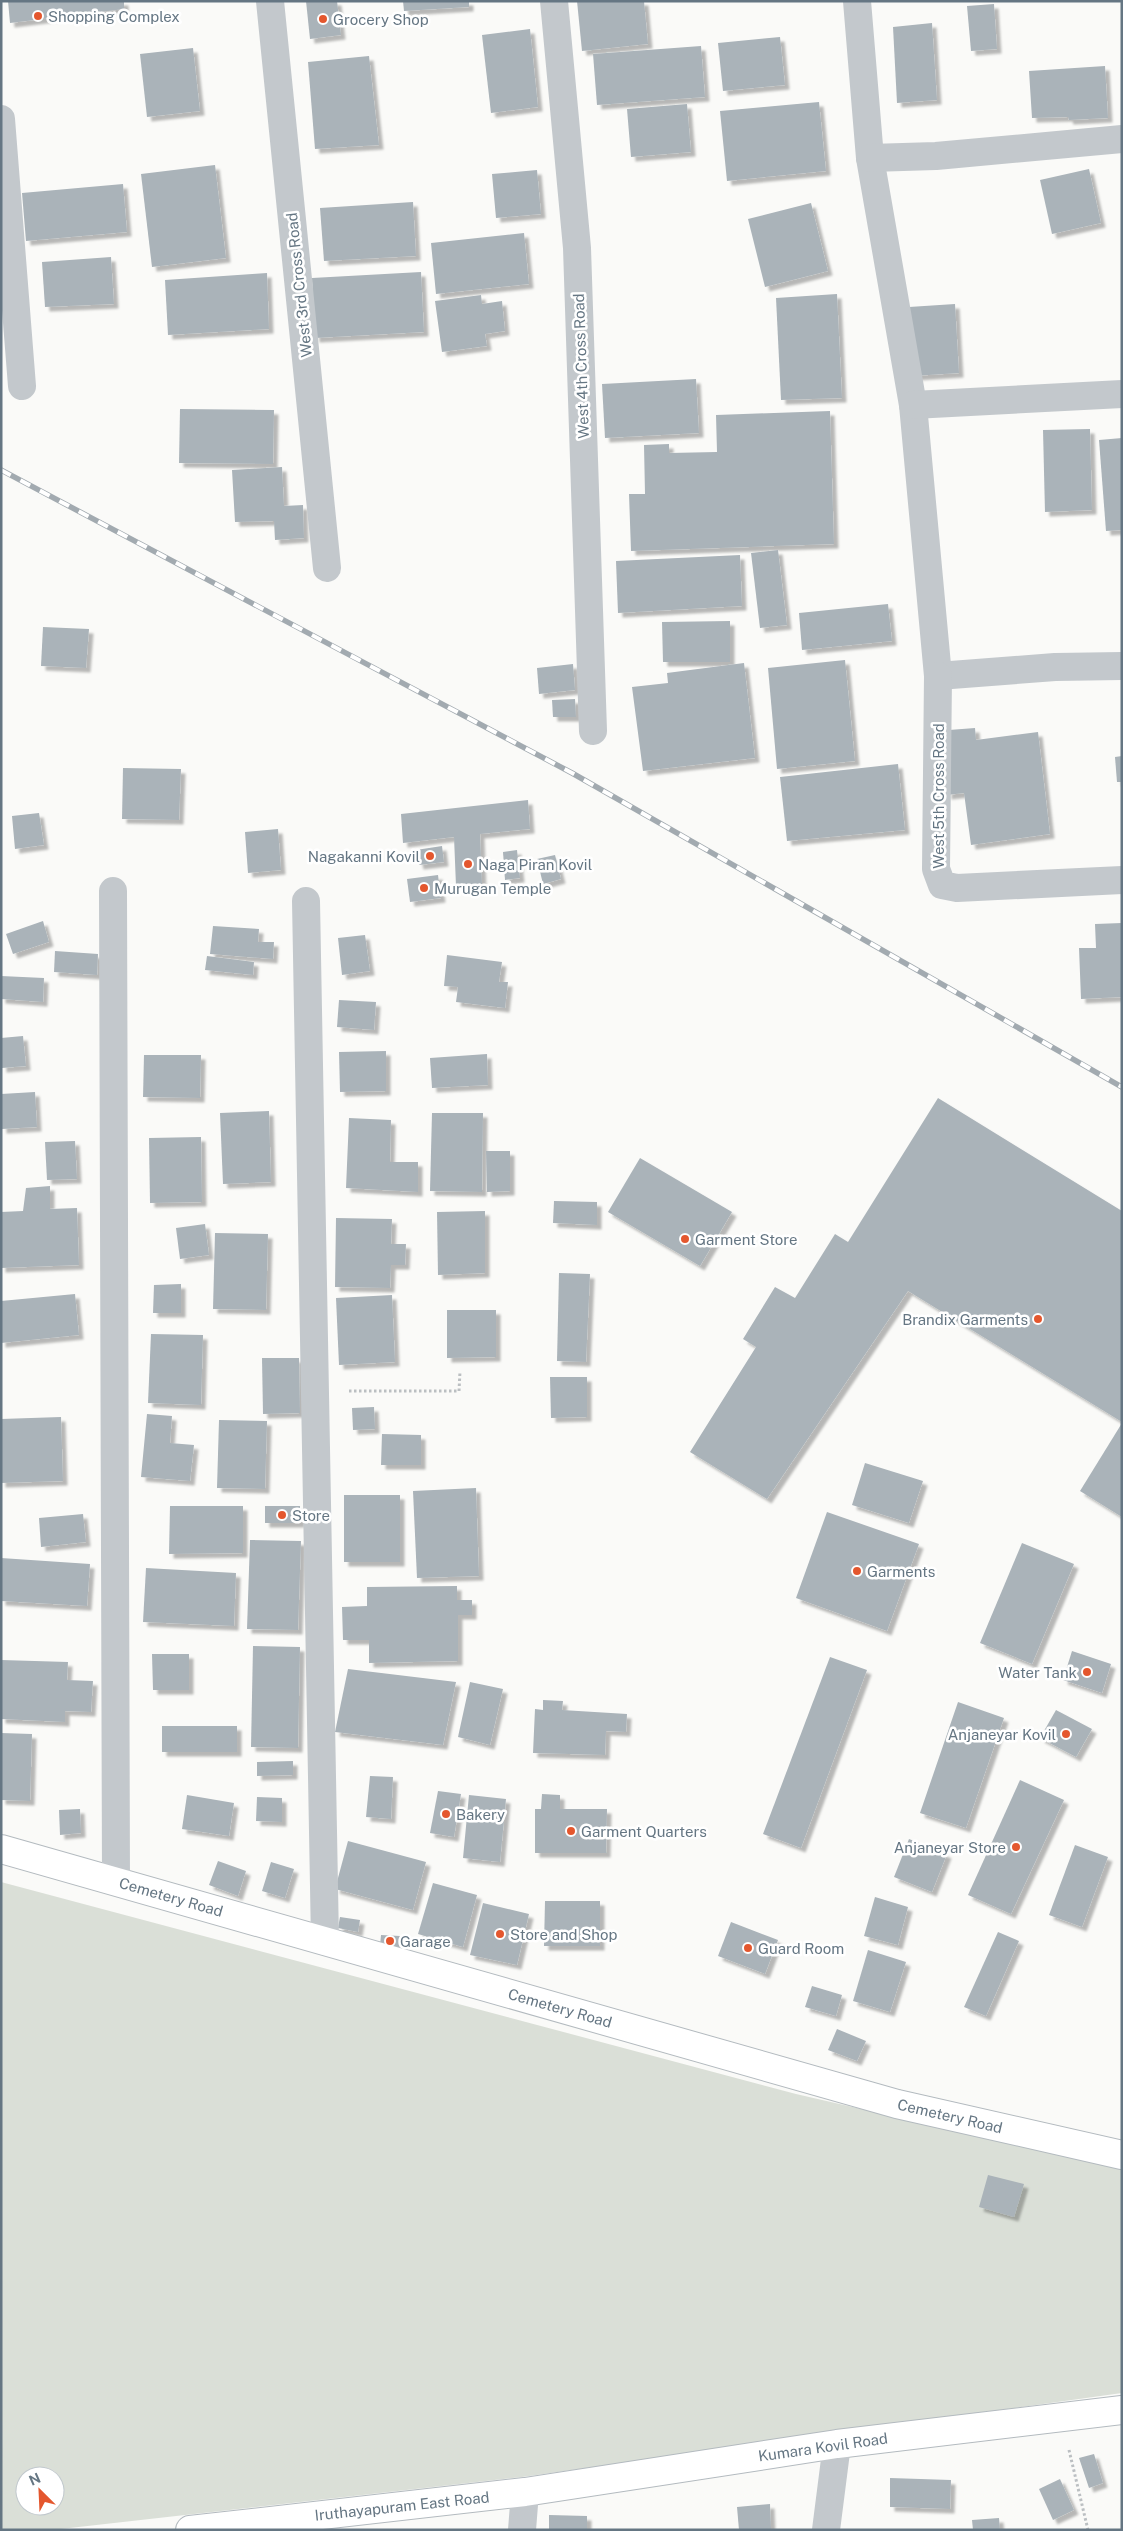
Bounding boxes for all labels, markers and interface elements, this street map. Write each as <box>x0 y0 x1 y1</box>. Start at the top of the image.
place label: Shopping Complex <box>48 8 180 25</box>
marker: Shopping Complex <box>32 10 44 22</box>
place label: Grocery Shop <box>333 11 429 28</box>
marker: Grocery Shop <box>317 13 329 25</box>
street label: West 3rd Cross Road <box>283 212 315 358</box>
street label: West 4th Cross Road <box>570 293 592 439</box>
street label: West 5th Cross Road <box>930 723 947 869</box>
place label: Nagakanni Kovil <box>308 848 420 865</box>
marker: Nagakanni Kovil <box>424 850 436 862</box>
place label: Naga Piran Kovil <box>478 856 592 873</box>
marker: Naga Piran Kovil <box>462 858 474 870</box>
place label: Murugan Temple <box>434 880 551 897</box>
marker: Murugan Temple <box>418 882 430 894</box>
place label: Garment Store <box>695 1231 798 1248</box>
marker: Garment Store <box>679 1233 691 1245</box>
place label: Brandix Garments <box>902 1311 1028 1328</box>
marker: Brandix Garments <box>1032 1313 1044 1325</box>
place label: Store <box>292 1507 330 1524</box>
marker: Store <box>276 1509 288 1521</box>
place label: Garments <box>867 1563 935 1580</box>
marker: Garments <box>851 1565 863 1577</box>
place label: Water Tank <box>998 1664 1077 1681</box>
marker: Water Tank <box>1081 1666 1093 1678</box>
place label: Anjaneyar Kovil <box>948 1726 1056 1743</box>
marker: Anjaneyar Kovil <box>1060 1728 1072 1740</box>
place label: Bakery <box>456 1806 505 1823</box>
marker: Bakery <box>440 1808 452 1820</box>
place label: Garment Quarters <box>581 1823 707 1840</box>
marker: Garment Quarters <box>565 1825 577 1837</box>
place label: Anjaneyar Store <box>894 1839 1006 1856</box>
marker: Anjaneyar Store <box>1010 1841 1022 1853</box>
street label: Cemetery Road <box>117 1874 225 1920</box>
place label: Store and Shop <box>510 1926 617 1943</box>
marker: Store and Shop <box>494 1928 506 1940</box>
place label: Garage <box>400 1933 451 1950</box>
marker: Garage <box>384 1935 396 1947</box>
place label: Guard Room <box>758 1940 844 1957</box>
marker: Guard Room <box>742 1942 754 1954</box>
street label: Cemetery Road <box>506 1985 614 2031</box>
street label: Cemetery Road <box>896 2096 1004 2136</box>
street label: Kumara Kovil Road <box>757 2429 889 2465</box>
north arrow <box>15 2466 65 2516</box>
text: N <box>26 2470 43 2489</box>
street label: Iruthayapuram East Road <box>314 2488 490 2524</box>

